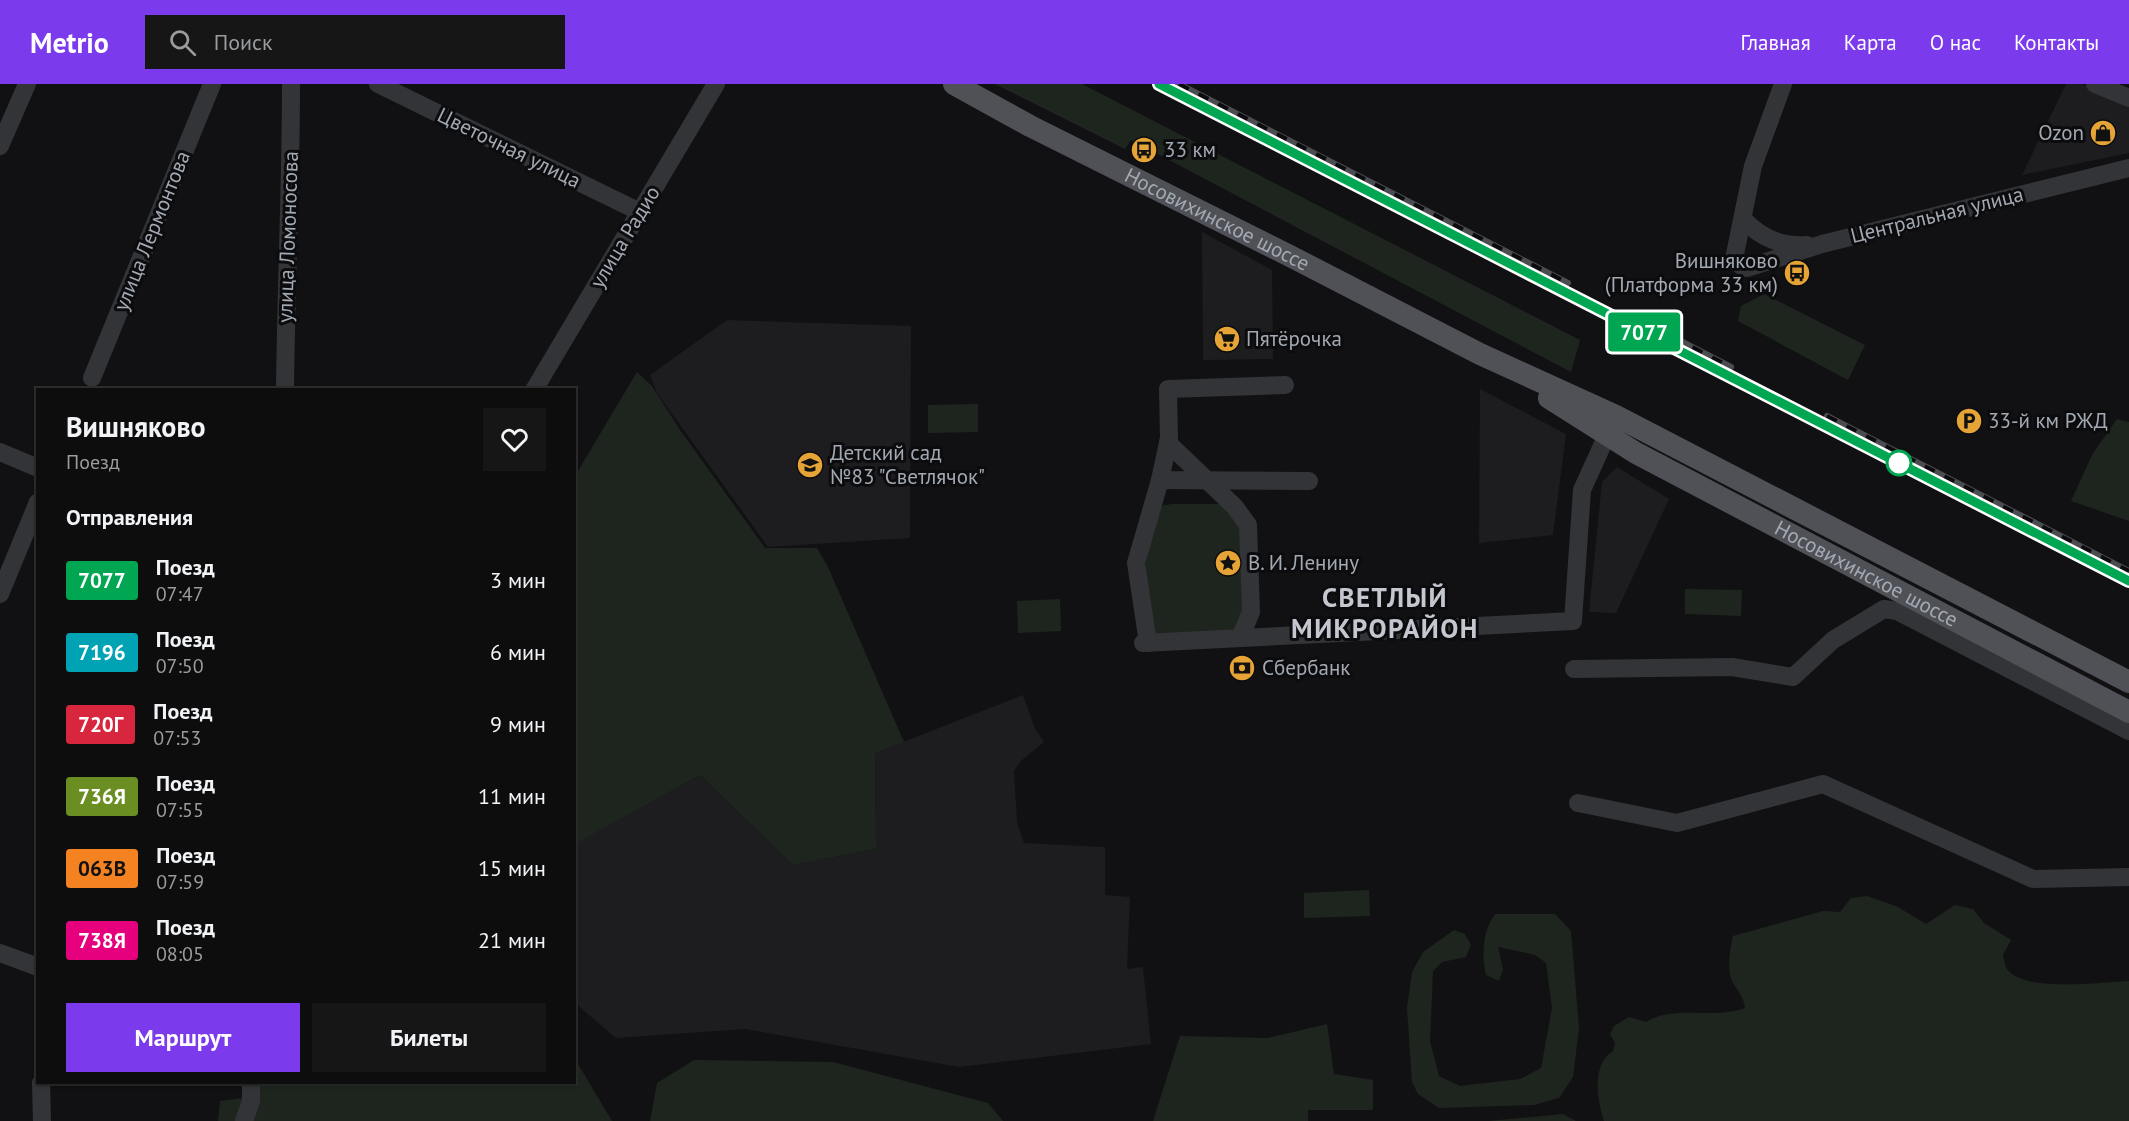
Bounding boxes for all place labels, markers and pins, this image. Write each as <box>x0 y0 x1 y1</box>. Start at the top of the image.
shop icon: Ozon <box>2088 118 2118 148</box>
place label: Ozon <box>2038 119 2084 146</box>
bus stop icon: 33 км <box>1129 135 1159 165</box>
place label: 33 км <box>1164 136 1216 163</box>
place label: Вишняково (Платформа 33 км) <box>1605 247 1778 298</box>
bus stop icon: Вишняково (Платформа 33 км) <box>1782 258 1812 288</box>
supermarket icon: Пятёрочка <box>1212 324 1242 354</box>
place label: Пятёрочка <box>1246 325 1342 352</box>
parking icon: 33-й км РЖД <box>1954 406 1984 436</box>
place label: 33-й км РЖД <box>1988 407 2108 434</box>
place label: Детский сад №83 "Светлячок" <box>830 439 985 490</box>
school or university icon: Детский сад №83 "Светлячок" <box>795 450 825 480</box>
unlabelled marker <box>1886 450 1912 476</box>
place icon: В. И. Ленину <box>1213 548 1243 578</box>
place label: В. И. Ленину <box>1248 549 1359 576</box>
bank icon: Сбербанк <box>1227 653 1257 683</box>
place label: Сбербанк <box>1262 654 1350 681</box>

